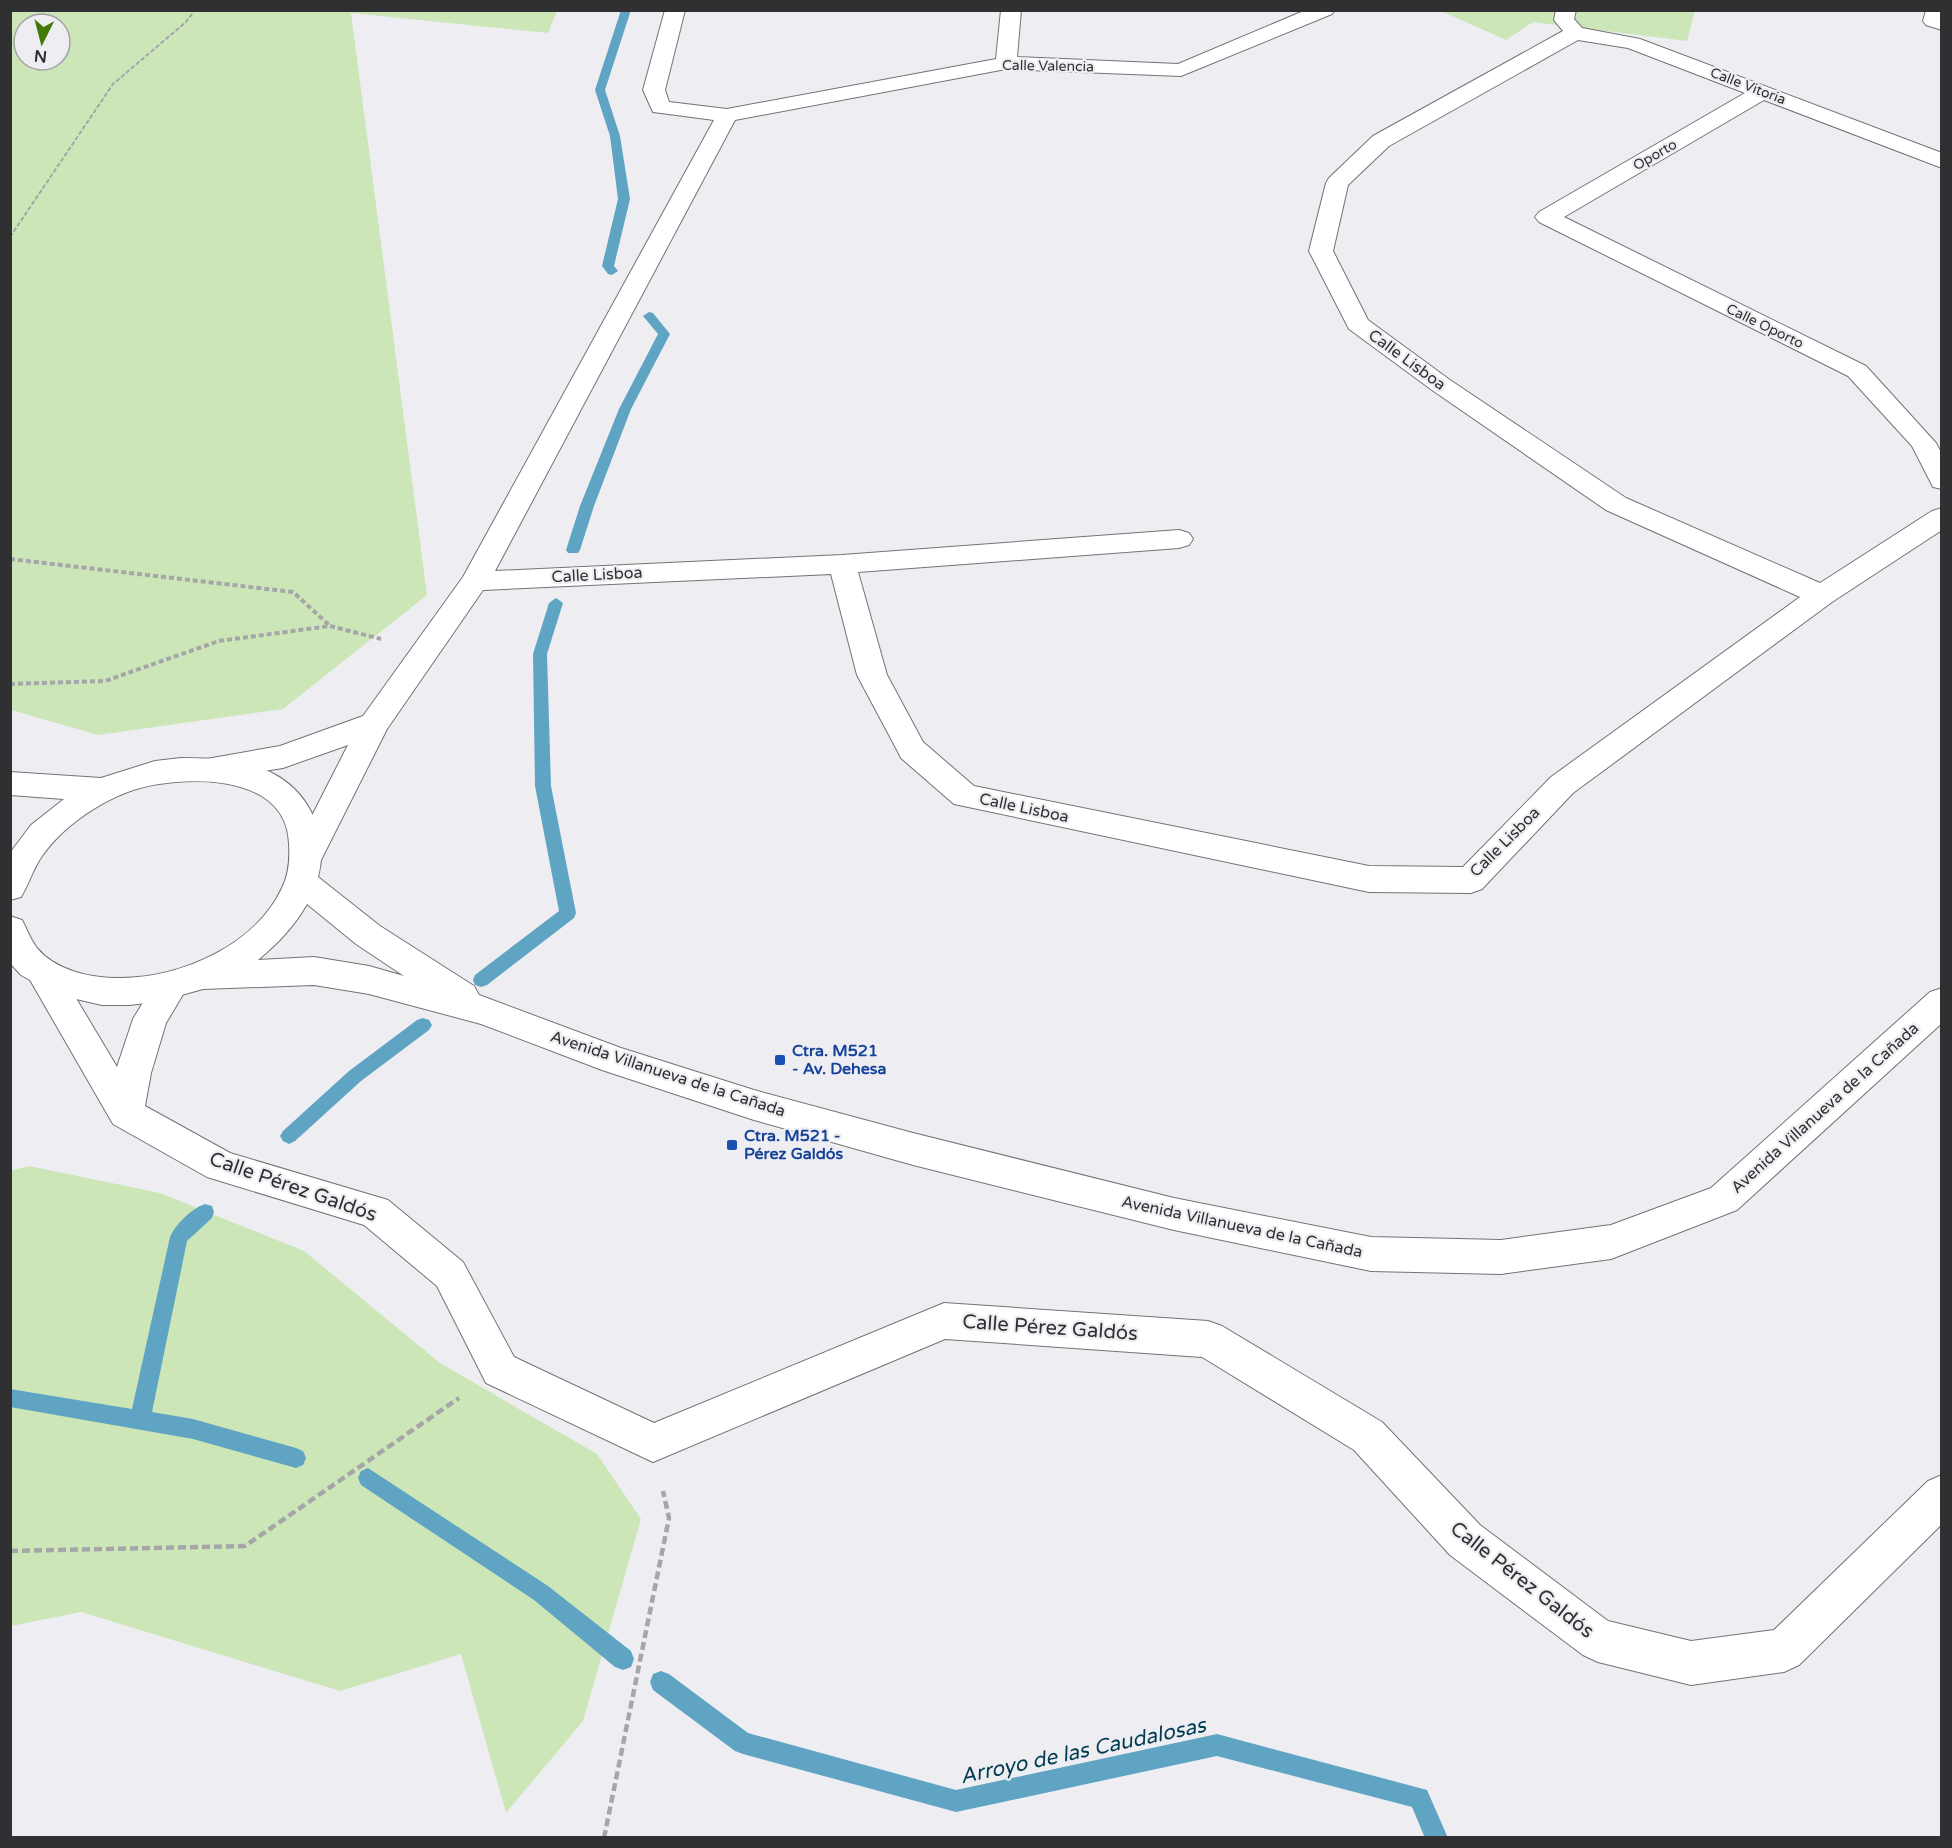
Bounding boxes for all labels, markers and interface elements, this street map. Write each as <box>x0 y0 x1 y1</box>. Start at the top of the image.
north arrow <box>12 12 72 72</box>
text: N <box>33 45 48 67</box>
street label: Calle Valencia <box>1002 57 1094 75</box>
street label: Calle Vitoria <box>1708 64 1788 108</box>
street label: Oporto <box>1630 136 1680 174</box>
street label: Calle Oporto <box>1724 300 1806 352</box>
street label: Calle Lisboa <box>1364 325 1450 395</box>
street label: Calle Lisboa <box>551 563 643 587</box>
street label: Calle Lisboa <box>977 789 1071 827</box>
street label: Calle Lisboa <box>1466 803 1544 881</box>
street label: Avenida Villanueva de la Cañada <box>1727 1018 1923 1198</box>
street label: Avenida Villanueva de la Cañada <box>548 1026 788 1122</box>
place label: Ctra. M521 - Av. Dehesa <box>792 1041 886 1079</box>
marker: Ctra. M521 - Av. Dehesa <box>773 1053 787 1067</box>
place label: Ctra. M521 - Pérez Galdós <box>744 1126 844 1164</box>
marker: Ctra. M521 - Pérez Galdós <box>725 1138 739 1152</box>
street label: Calle Pérez Galdós <box>206 1147 380 1227</box>
street label: Avenida Villanueva de la Cañada <box>1120 1192 1364 1262</box>
street label: Calle Pérez Galdós <box>962 1310 1138 1346</box>
street label: Calle Pérez Galdós <box>1445 1516 1599 1644</box>
water label: Arroyo de las Caudalosas <box>958 1712 1210 1789</box>

